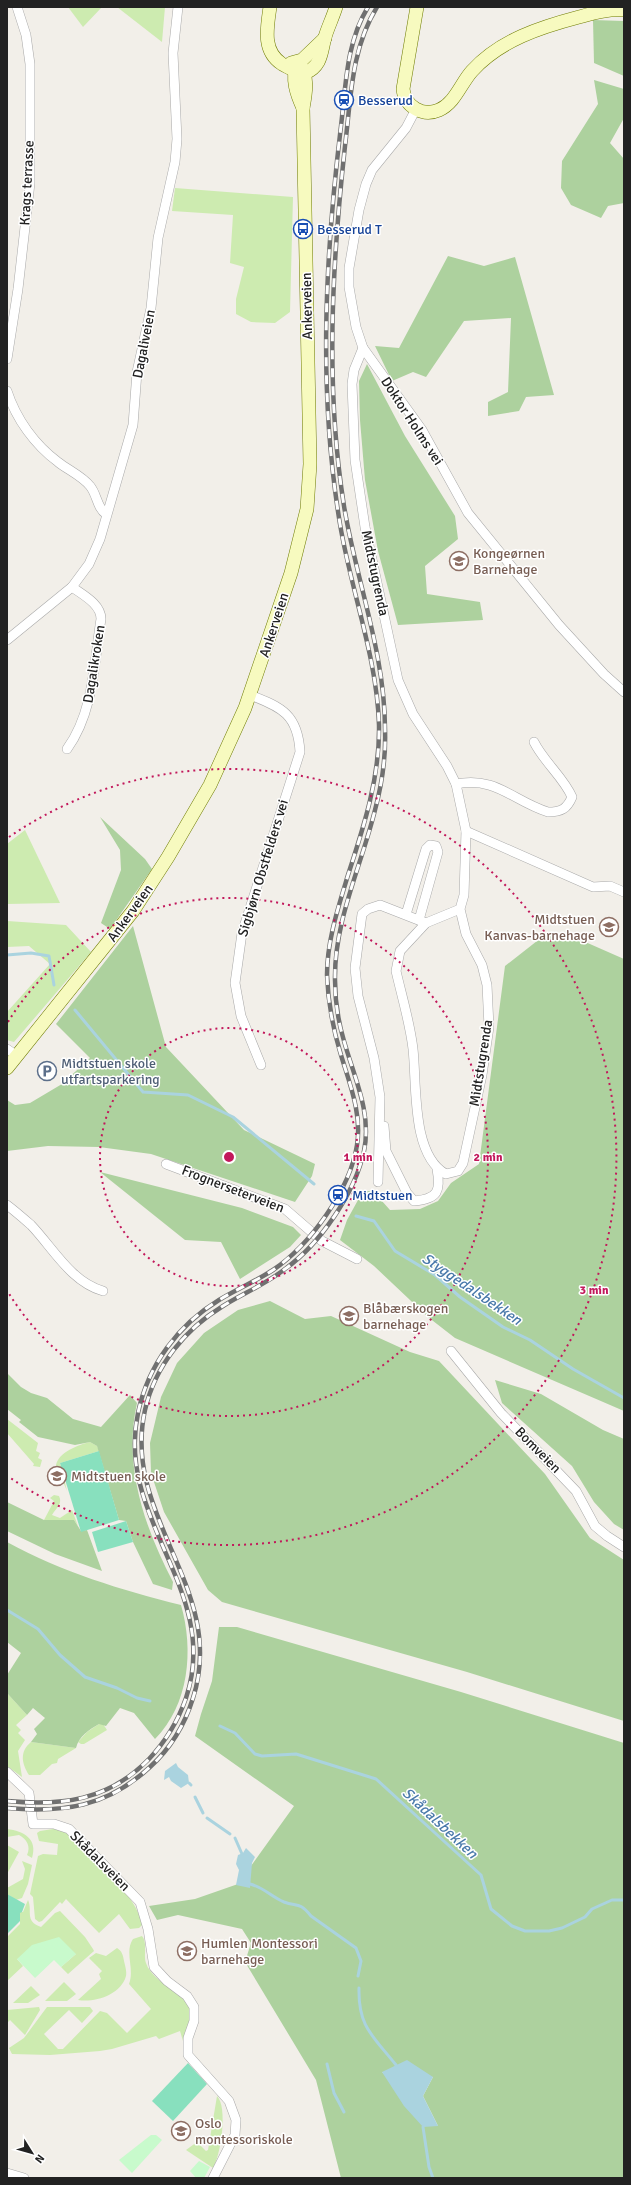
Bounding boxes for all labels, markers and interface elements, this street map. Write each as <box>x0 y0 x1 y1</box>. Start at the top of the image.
station icon: Besserud <box>333 89 355 111</box>
place label: Besserud <box>358 92 413 109</box>
street label: Krags terrasse <box>16 140 38 226</box>
bus stop icon: Besserud T <box>292 218 314 240</box>
place label: Besserud T <box>317 221 382 238</box>
street label: Ankerveien <box>298 272 316 340</box>
street label: Dagaliveien <box>129 308 159 380</box>
street label: Doktor Holms vei <box>377 374 447 468</box>
street label: Midtstugrenda <box>358 528 392 618</box>
place label: Kongeørnen Barnehage <box>473 545 545 578</box>
school or university icon: Kongeørnen Barnehage <box>448 550 470 572</box>
street label: Ankerveien <box>256 590 292 660</box>
street label: Dagalikroken <box>79 624 109 704</box>
street label: Sigbjørn Obstfelders vei <box>234 797 292 939</box>
street label: Ankerveien <box>103 881 157 945</box>
place label: Midtstuen Kanvas-barnehage <box>484 911 595 944</box>
school or university icon: Midtstuen Kanvas-barnehage <box>598 916 620 938</box>
street label: Midtstugrenda <box>466 1018 496 1108</box>
place label: Midtstuen skole utfartsparkering <box>61 1055 160 1088</box>
parking icon: Midtstuen skole utfartsparkering <box>36 1060 58 1082</box>
centre of rings <box>222 1150 236 1164</box>
text: 1 min <box>344 1150 373 1165</box>
text: 2 min <box>474 1150 503 1165</box>
street label: Frognerseterveien <box>179 1162 287 1216</box>
station icon: Midtstuen <box>327 1184 349 1206</box>
place label: Midtstuen <box>352 1187 413 1204</box>
water label: Styggedalsbekken <box>419 1249 526 1329</box>
text: 3 min <box>580 1283 609 1298</box>
place label: Blåbærskogen barnehage <box>363 1300 448 1333</box>
school or university icon: Blåbærskogen barnehage <box>338 1305 360 1327</box>
street label: Bomveien <box>511 1423 565 1477</box>
school or university icon: Midtstuen skole <box>46 1465 68 1487</box>
place label: Midtstuen skole <box>71 1468 166 1485</box>
water label: Skådalsbekken <box>399 1784 482 1863</box>
street label: Skådalsveien <box>66 1827 134 1895</box>
place label: Humlen Montessori barnehage <box>201 1935 318 1968</box>
school or university icon: Humlen Montessori barnehage <box>176 1940 198 1962</box>
place label: Oslo montessoriskole <box>195 2115 293 2148</box>
school or university icon: Oslo montessoriskole <box>170 2120 192 2142</box>
north arrow <box>12 2133 52 2173</box>
text: N <box>32 2152 47 2166</box>

